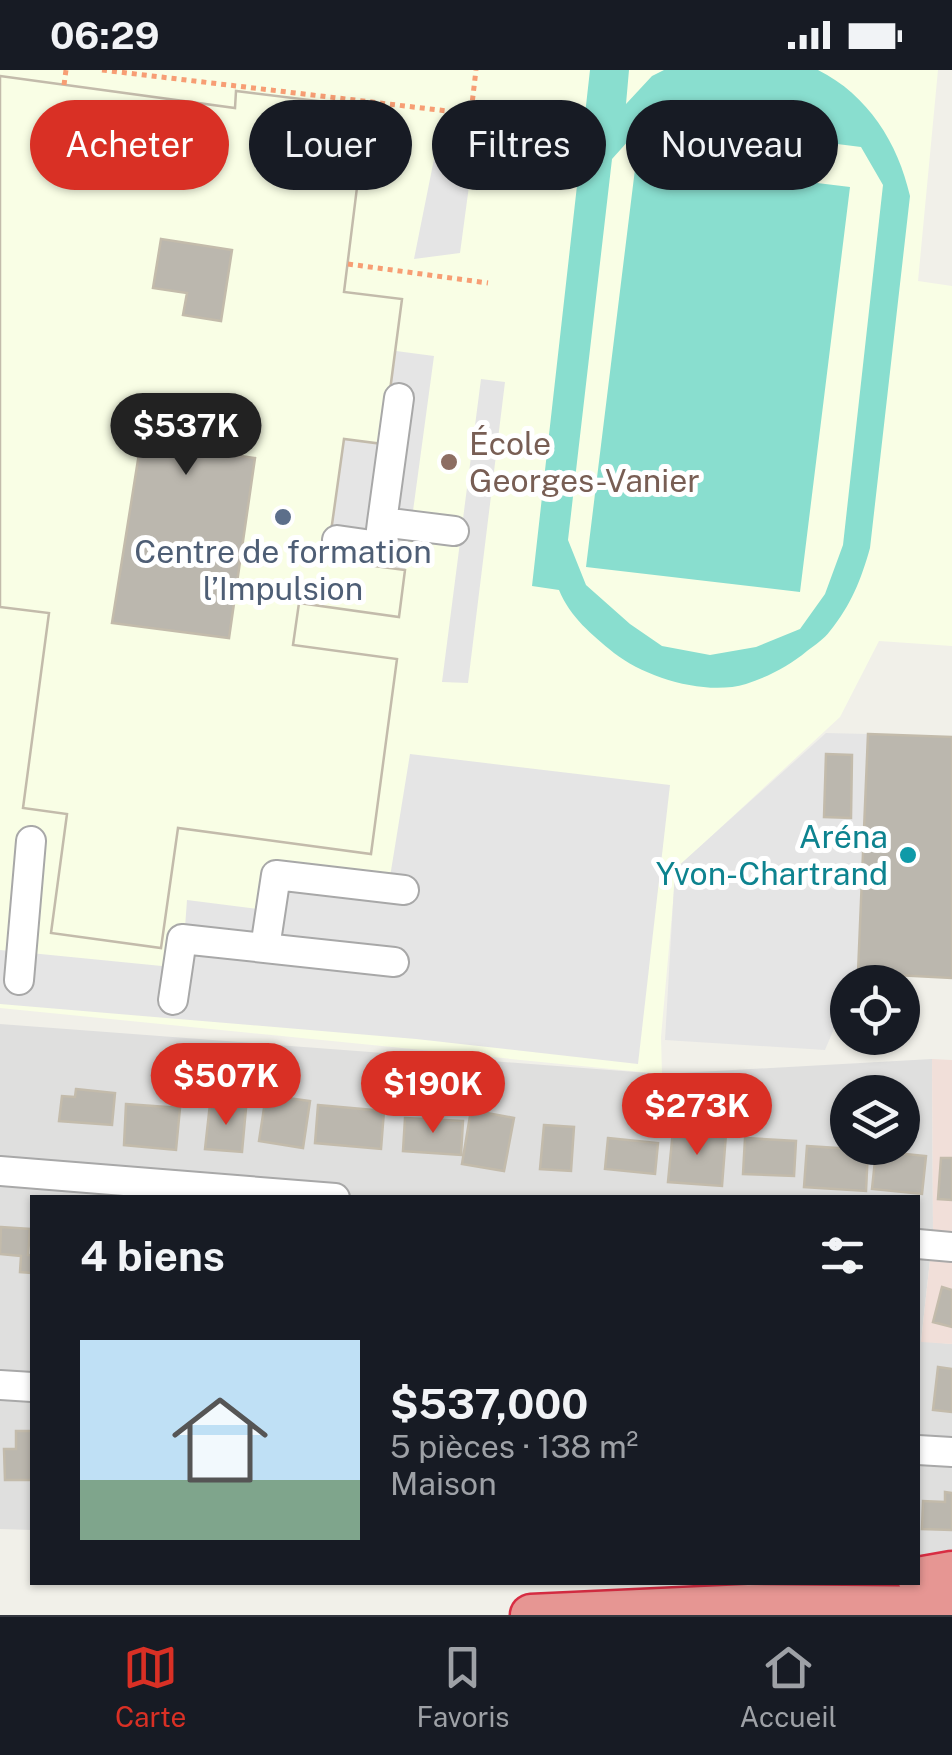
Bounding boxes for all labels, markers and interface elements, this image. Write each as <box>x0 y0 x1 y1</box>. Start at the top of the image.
text: 06:29 <box>50 13 160 58</box>
chip: Acheter <box>30 100 229 190</box>
chip: Louer <box>249 100 412 190</box>
chip: Filtres <box>432 100 606 190</box>
chip: Nouveau <box>626 100 838 190</box>
pin: $537K <box>116 393 256 478</box>
text: $537K <box>132 407 240 444</box>
place label: École Georges-Vanier <box>469 425 700 499</box>
marker: École Georges-Vanier <box>438 451 460 473</box>
marker: Centre de formation l’Impulsion <box>272 506 294 528</box>
place label: Centre de formation l’Impulsion <box>134 533 432 607</box>
place label: Aréna Yvon-Chartrand <box>656 818 888 892</box>
marker: Aréna Yvon-Chartrand <box>897 844 919 866</box>
map controls <box>830 965 920 1165</box>
button: locate <box>830 965 920 1055</box>
pin: $507K <box>156 1043 296 1128</box>
pin: $190K <box>363 1051 503 1136</box>
text: $507K <box>173 1057 279 1094</box>
text: $190K <box>383 1065 483 1102</box>
pin: $273K <box>627 1073 767 1158</box>
button: layers <box>830 1075 920 1165</box>
text: $273K <box>644 1087 750 1124</box>
icon: filters <box>815 1228 870 1283</box>
text: 4 biens <box>80 1231 225 1280</box>
text: $537,000 <box>390 1379 588 1428</box>
icon: home <box>160 1380 280 1500</box>
text: 5 pièces · 138 m² <box>390 1428 638 1465</box>
text: Maison <box>390 1465 497 1502</box>
tab: Carte <box>115 1640 186 1733</box>
tab: Favoris <box>416 1640 510 1733</box>
tab: Accueil <box>740 1640 837 1733</box>

